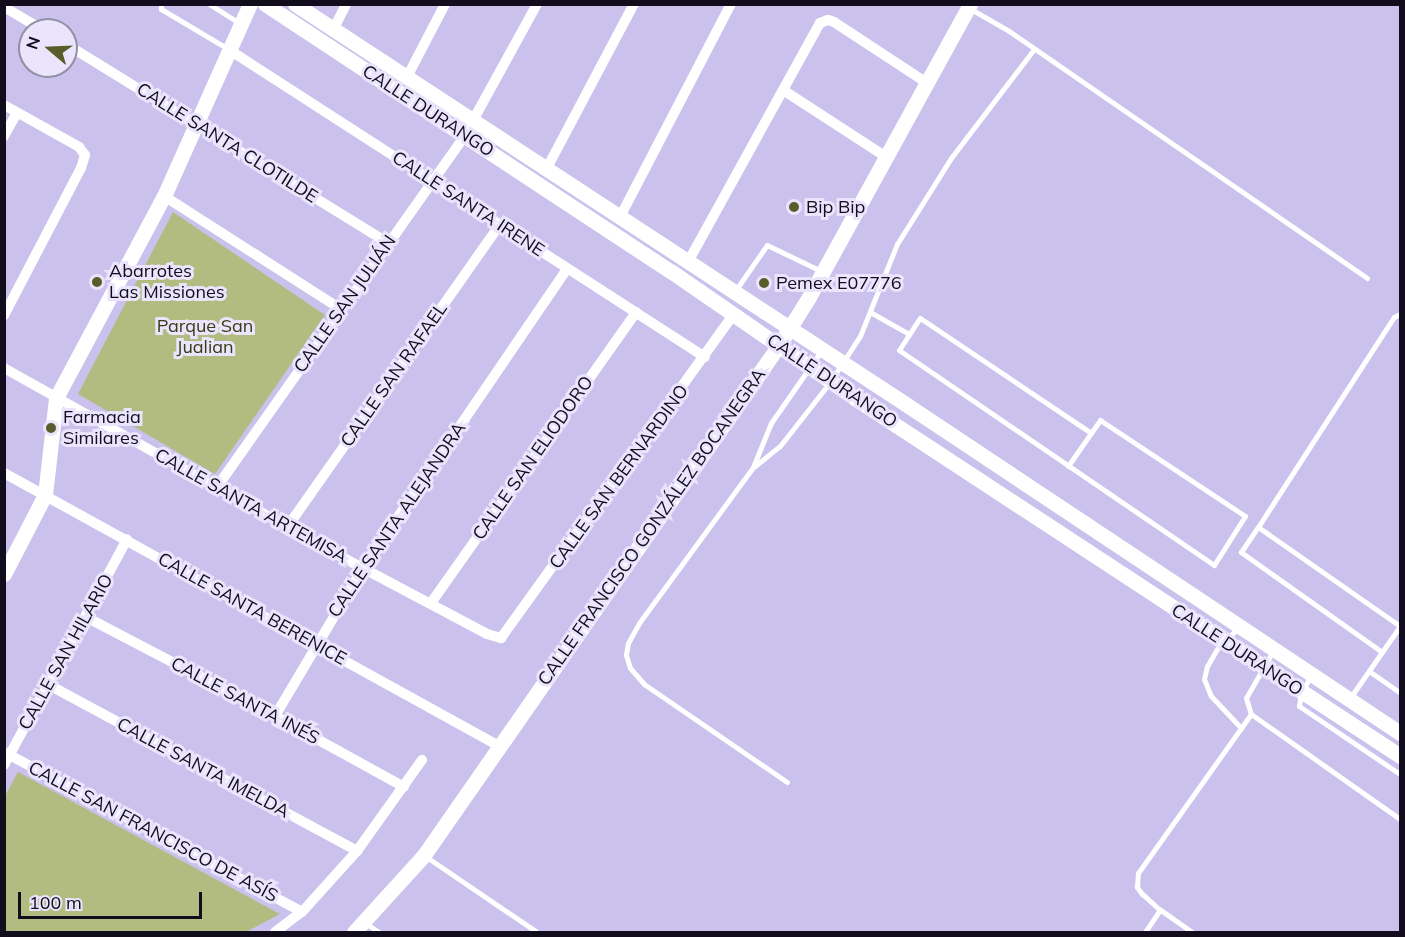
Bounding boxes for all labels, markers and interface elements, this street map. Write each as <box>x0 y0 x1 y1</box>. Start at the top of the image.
north arrow <box>18 18 78 78</box>
text: N <box>21 34 44 52</box>
street label: CALLE DURANGO <box>358 60 498 162</box>
street label: CALLE SANTA CLOTILDE <box>133 78 321 208</box>
street label: CALLE SANTA IRENE <box>388 147 548 261</box>
place label: Bip Bip <box>806 196 865 218</box>
marker: Bip Bip <box>787 200 801 214</box>
street label: CALLE SAN JULIÁN <box>289 231 401 377</box>
place label: Abarrotes Las Missiones <box>109 261 225 304</box>
place label: Pemex E07776 <box>776 272 902 294</box>
marker: Abarrotes Las Missiones <box>90 275 104 289</box>
marker: Pemex E07776 <box>757 276 771 290</box>
street label: CALLE SAN RAFAEL <box>336 299 452 451</box>
park label: Parque San Jualian <box>157 316 253 358</box>
street label: CALLE DURANGO <box>763 329 901 433</box>
street label: CALLE FRANCISCO GONZÁLEZ BOCANEGRA <box>534 364 770 690</box>
street label: CALLE SAN ELIODORO <box>468 372 598 544</box>
street label: CALLE SAN BERNARDINO <box>545 381 693 573</box>
place label: Farmacia Similares <box>63 407 141 450</box>
street label: CALLE SANTA ALEJANDRA <box>324 418 470 622</box>
marker: Farmacia Similares <box>44 421 58 435</box>
street label: CALLE SANTA ARTEMISA <box>151 444 351 568</box>
street label: CALLE SANTA BERENICE <box>154 548 350 670</box>
street label: CALLE SAN HILARIO <box>14 570 118 734</box>
street label: CALLE DURANGO <box>1167 599 1307 701</box>
street label: CALLE SANTA INÉS <box>167 653 323 749</box>
street label: CALLE SANTA IMELDA <box>113 713 293 823</box>
street label: CALLE SAN FRANCISCO DE ASÍS <box>25 757 281 907</box>
scale bar <box>21 880 206 918</box>
text: 100 m <box>29 891 82 914</box>

